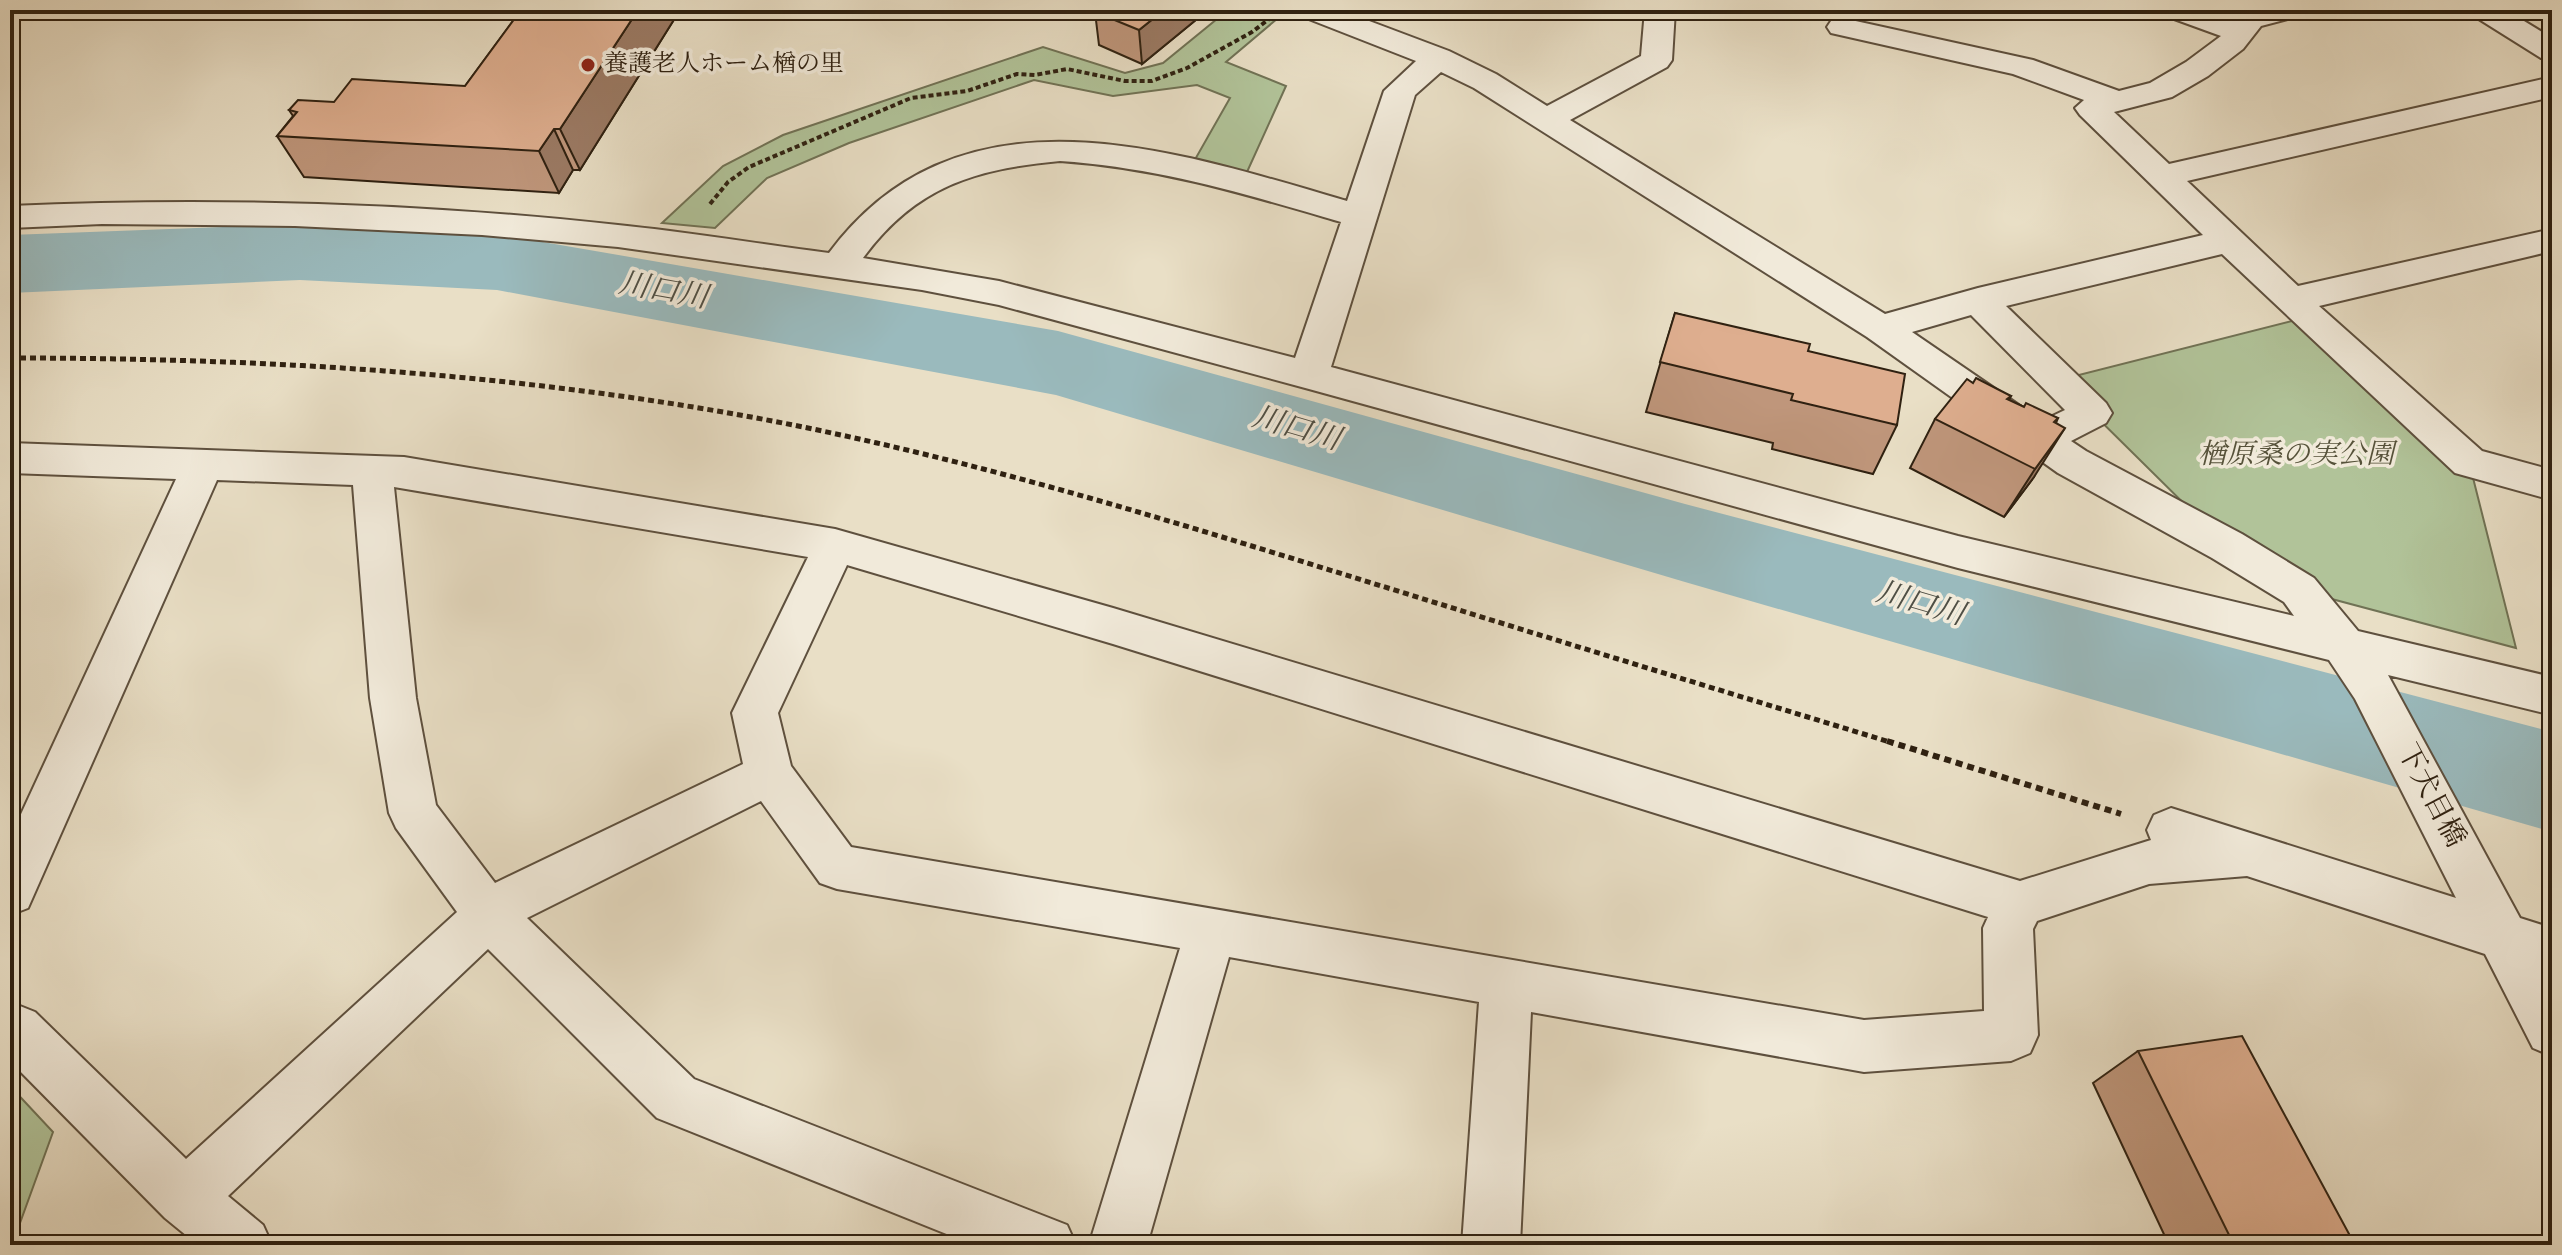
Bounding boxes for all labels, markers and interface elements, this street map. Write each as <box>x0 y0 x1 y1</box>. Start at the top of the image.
place label: 養護老人ホーム楢の里 <box>604 48 844 82</box>
marker: 養護老人ホーム楢の里 <box>579 56 597 74</box>
water label: 川口川 <box>615 263 714 322</box>
water label: 川口川 <box>1247 397 1348 464</box>
park label: 楢原桑の実公園 <box>2198 436 2398 476</box>
water label: 川口川 <box>1871 572 1972 639</box>
street label: 下犬目橋 <box>2386 737 2474 855</box>

